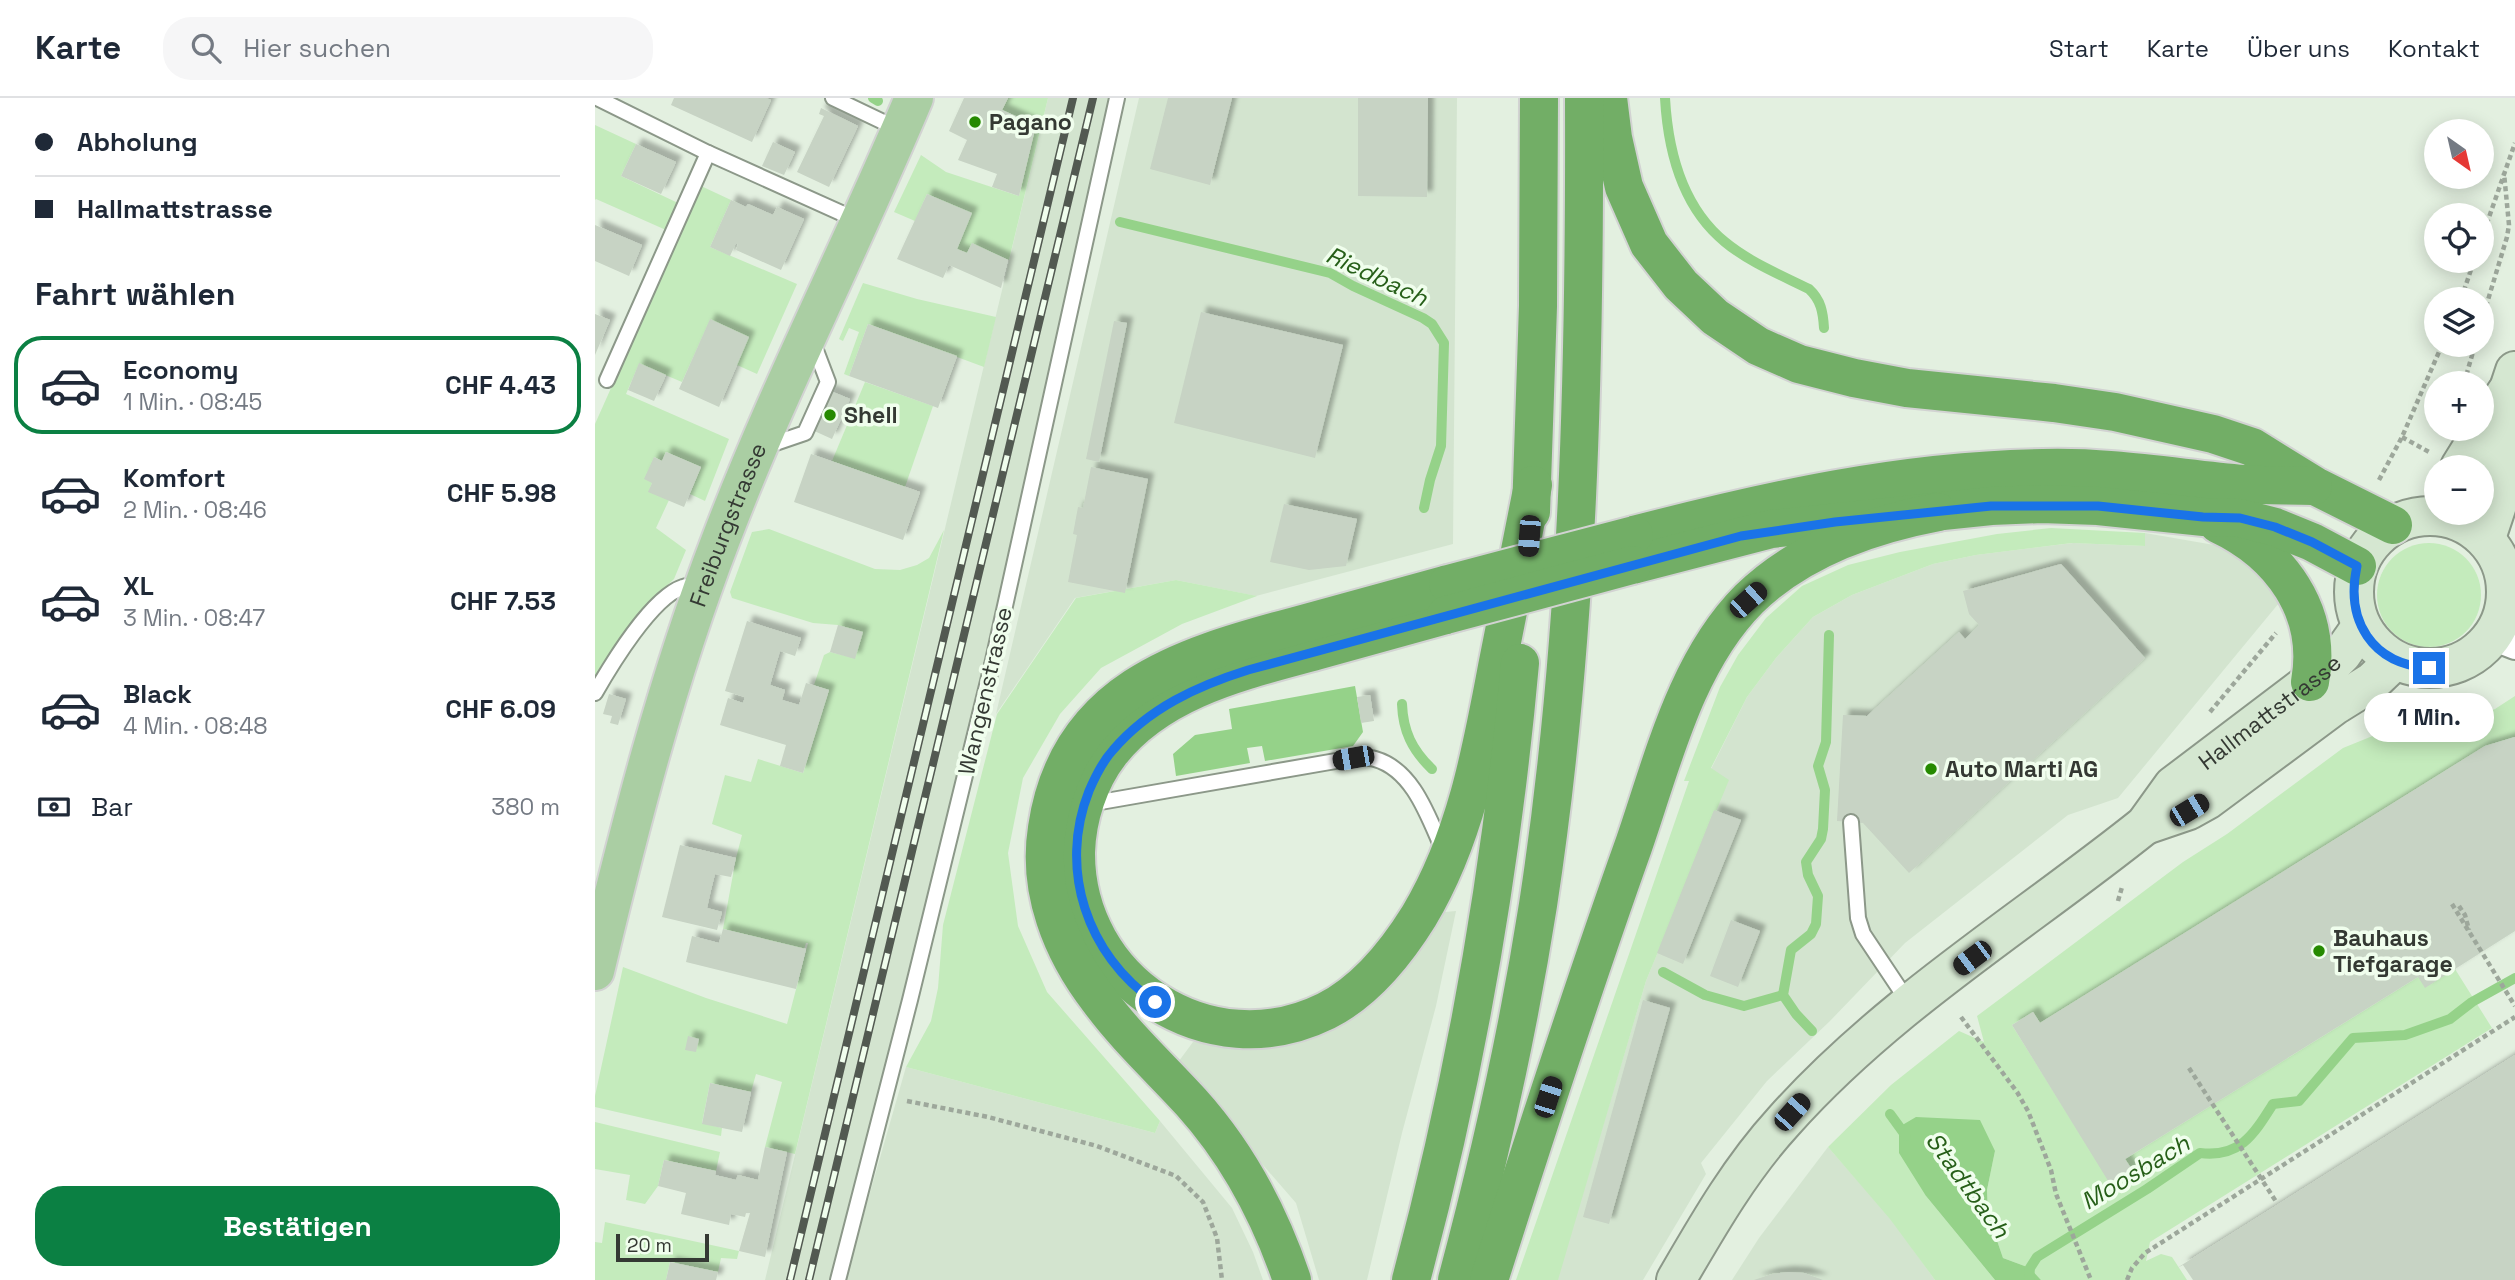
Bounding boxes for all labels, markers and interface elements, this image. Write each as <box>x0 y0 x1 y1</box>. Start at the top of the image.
search box <box>163 17 653 80</box>
text: Karte <box>35 27 121 69</box>
icon: search <box>187 29 225 67</box>
text: Hier suchen <box>243 31 391 65</box>
text: Start <box>2049 33 2109 64</box>
text: Karte <box>2147 33 2209 64</box>
text: Über uns <box>2247 33 2350 64</box>
text: Kontakt <box>2388 33 2480 64</box>
place label: Pagano <box>989 107 1072 137</box>
marker: Pagano <box>967 114 983 130</box>
north arrow <box>2424 119 2494 189</box>
map controls <box>2424 119 2494 525</box>
text: Abholung <box>77 125 198 159</box>
text: Hallmattstrasse <box>77 192 273 226</box>
button: locate <box>2424 203 2494 273</box>
water label: Riedbach <box>1321 239 1434 314</box>
text: Fahrt wählen <box>35 274 235 314</box>
button: layers <box>2424 287 2494 357</box>
text: Economy <box>123 353 239 387</box>
icon: car <box>39 354 102 417</box>
text: CHF 4.43 <box>445 368 556 402</box>
button: + <box>2424 371 2494 441</box>
text: 1 Min. · 08:45 <box>123 387 262 417</box>
place label: Shell <box>844 400 898 430</box>
marker: Shell <box>822 407 838 423</box>
street label: Freiburgstrasse <box>682 438 773 611</box>
button: − <box>2424 455 2494 525</box>
text: Komfort <box>123 461 226 495</box>
icon: car <box>39 462 102 525</box>
text: CHF 5.98 <box>447 476 556 510</box>
text: 2 Min. · 08:46 <box>123 495 267 525</box>
car <box>1518 514 1541 558</box>
text: XL <box>123 569 154 603</box>
icon: car <box>39 570 102 633</box>
car <box>1726 578 1771 622</box>
text: CHF 7.53 <box>450 584 556 618</box>
text: 3 Min. · 08:47 <box>123 603 265 633</box>
street label: Wangenstrasse <box>951 604 1019 778</box>
street label: Hallmattstrasse <box>2192 648 2348 776</box>
route end <box>2413 652 2445 684</box>
text: Black <box>123 677 192 711</box>
icon: car <box>39 678 102 741</box>
text: CHF 6.09 <box>445 692 556 726</box>
callout: 1 Min. <box>2364 692 2494 742</box>
text: 1 Min. <box>2397 702 2461 732</box>
text: 4 Min. · 08:48 <box>123 711 268 741</box>
car <box>1331 744 1376 772</box>
place label: Auto Marti AG <box>1945 754 2098 784</box>
marker: Auto Marti AG <box>1923 761 1939 777</box>
icon: cash <box>35 788 73 826</box>
text: Bar <box>91 790 133 824</box>
car <box>2166 790 2213 830</box>
text: 380 m <box>491 792 560 822</box>
place label: Bauhaus Tiefgarage <box>2333 923 2453 979</box>
car <box>1949 937 1996 979</box>
marker: Bauhaus Tiefgarage <box>2311 943 2327 959</box>
route start <box>1139 986 1171 1018</box>
car <box>1532 1074 1565 1120</box>
car <box>1771 1089 1814 1135</box>
water label: Stadtbach <box>1919 1126 2018 1245</box>
water label: Moosbach <box>2075 1127 2196 1216</box>
button: Bestätigen <box>35 1186 560 1266</box>
scale bar <box>616 1231 709 1263</box>
text: 20 m <box>627 1233 672 1258</box>

